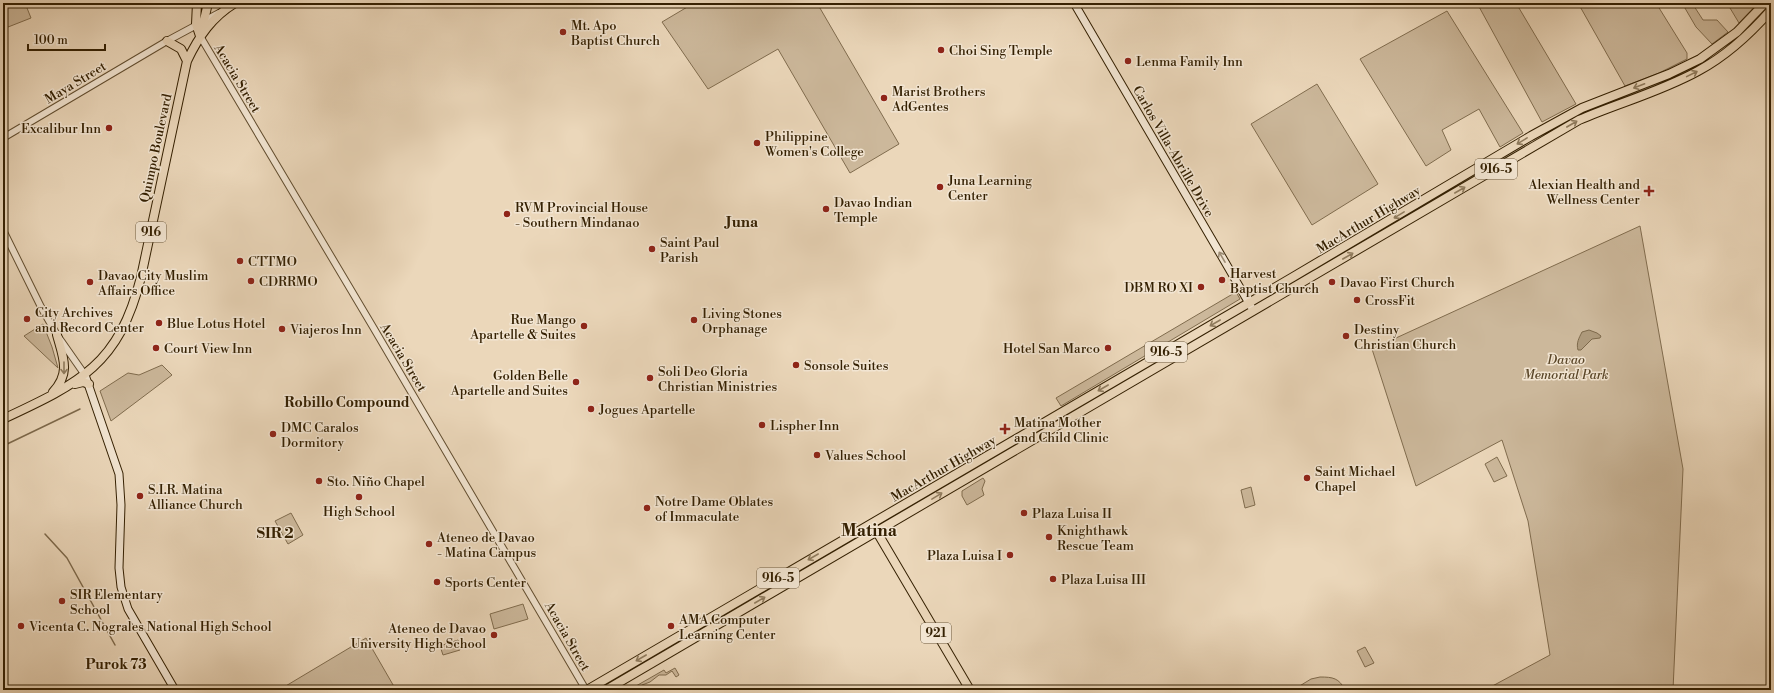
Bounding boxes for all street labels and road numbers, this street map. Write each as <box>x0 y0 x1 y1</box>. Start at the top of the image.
street label: Acacia Street <box>210 40 264 116</box>
street label: Maya Street <box>42 58 109 107</box>
street label: Carlos Villa-Abrille Drive <box>1129 83 1218 220</box>
street label: Quimpo Boulevard <box>137 92 175 204</box>
road number: 916-5 <box>1475 159 1517 179</box>
street label: MacArthur Highway <box>1314 182 1424 257</box>
road number: 916 <box>136 222 166 242</box>
street label: Acacia Street <box>376 319 430 395</box>
road number: 916-5 <box>1145 342 1187 362</box>
street label: MacArthur Highway <box>888 432 999 505</box>
road number: 916-5 <box>757 568 799 588</box>
street label: Acacia Street <box>540 598 594 674</box>
road number: 921 <box>921 623 951 643</box>

